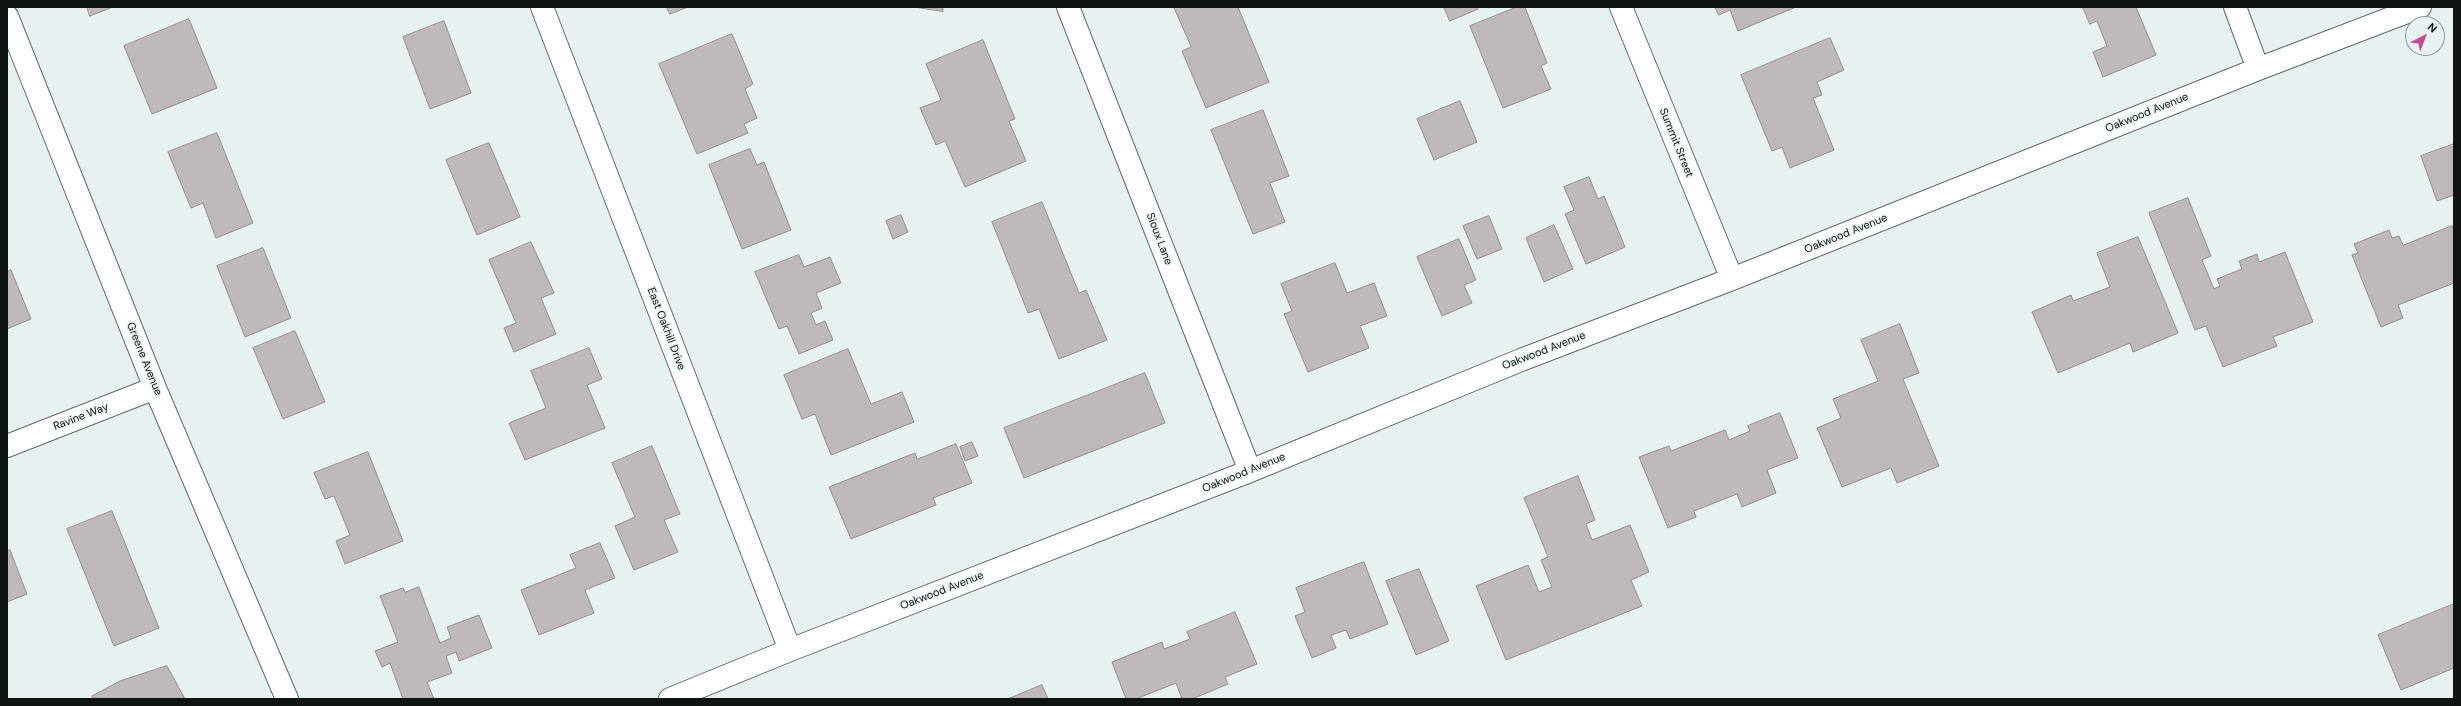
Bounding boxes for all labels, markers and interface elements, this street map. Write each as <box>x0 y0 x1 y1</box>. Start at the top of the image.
north arrow <box>2405 16 2445 56</box>
text: N <box>2425 20 2440 36</box>
street label: Oakwood Avenue <box>2104 90 2190 136</box>
street label: Summit Street <box>1656 107 1696 179</box>
street label: Sioux Lane <box>1143 211 1175 267</box>
street label: Oakwood Avenue <box>1803 211 1889 257</box>
street label: East Oakhill Drive <box>644 286 688 372</box>
street label: Greene Avenue <box>123 321 165 397</box>
street label: Oakwood Avenue <box>1500 329 1588 373</box>
street label: Ravine Way <box>52 400 110 434</box>
street label: Oakwood Avenue <box>1201 450 1287 496</box>
street label: Oakwood Avenue <box>898 569 986 613</box>

